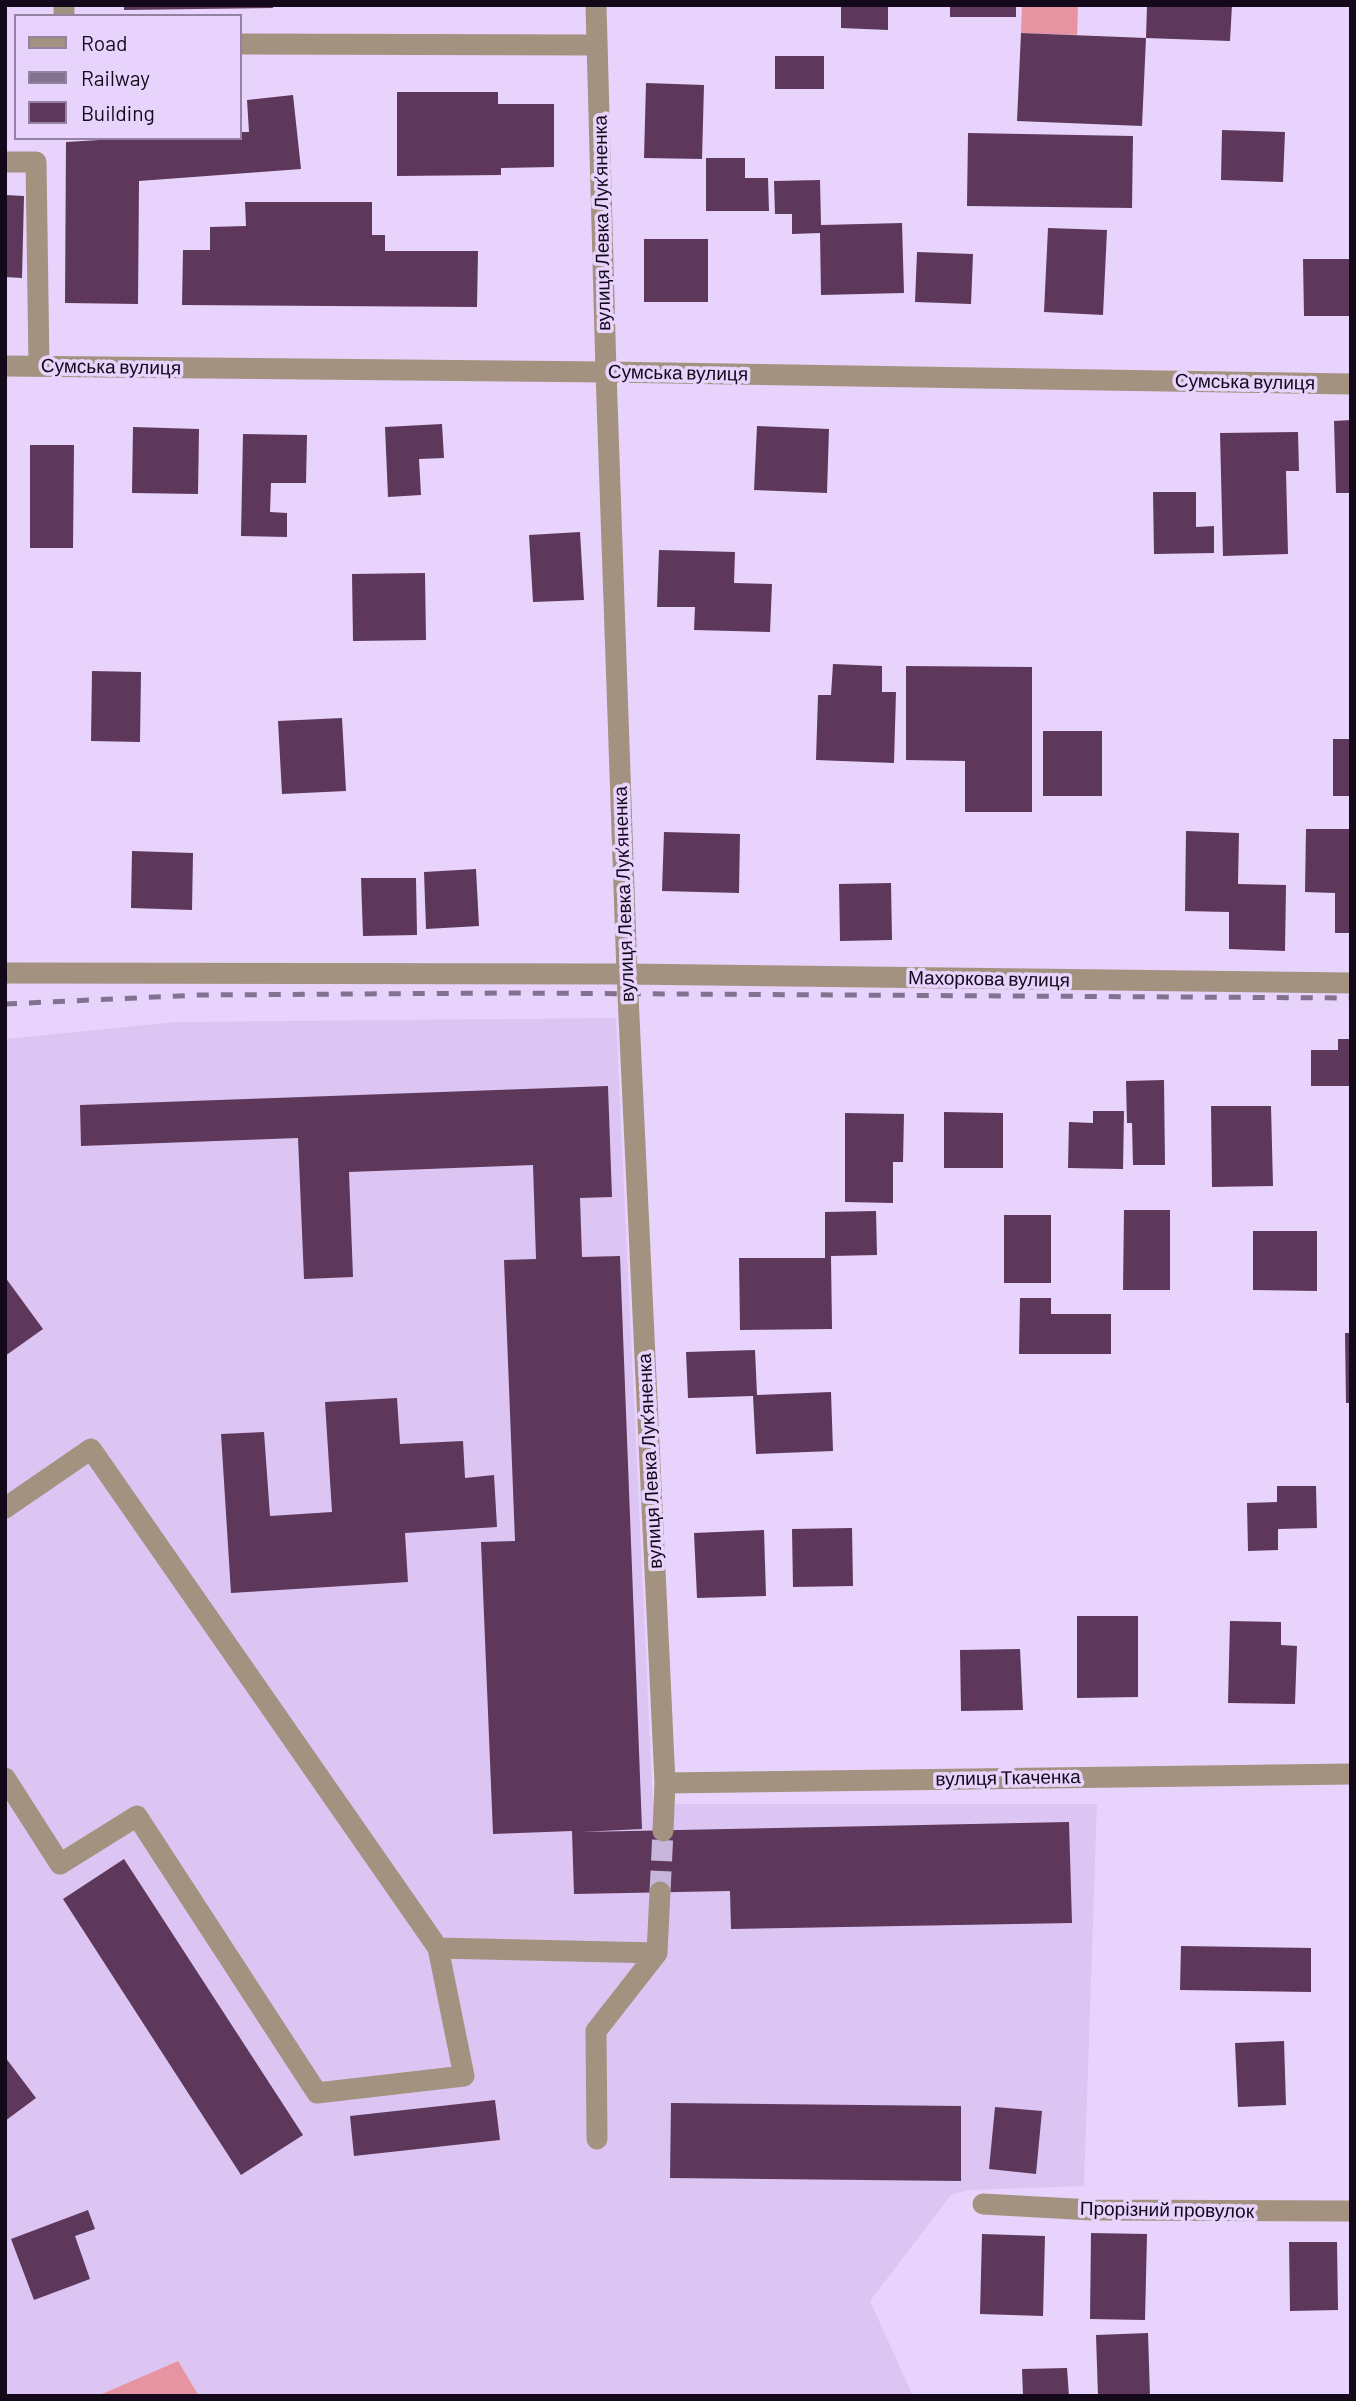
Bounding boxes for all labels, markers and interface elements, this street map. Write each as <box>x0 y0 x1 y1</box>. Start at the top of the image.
legend <box>14 14 242 140</box>
text: Road <box>81 30 127 55</box>
text: Railway <box>81 65 150 90</box>
text: Building <box>81 100 155 125</box>
street label: вулиця Левка Лукʼяненка <box>589 115 615 331</box>
street label: Сумська вулиця <box>41 354 181 380</box>
street label: Сумська вулиця <box>608 360 748 386</box>
street label: Сумська вулиця <box>1175 369 1315 395</box>
street label: вулиця Левка Лукʼяненка <box>609 786 639 1002</box>
street label: Махоркова вулиця <box>908 966 1070 992</box>
street label: вулиця Левка Лукʼяненка <box>633 1353 667 1569</box>
street label: вулиця Ткаченка <box>935 1765 1081 1791</box>
street label: Прорізний провулок <box>1080 2197 1254 2223</box>

